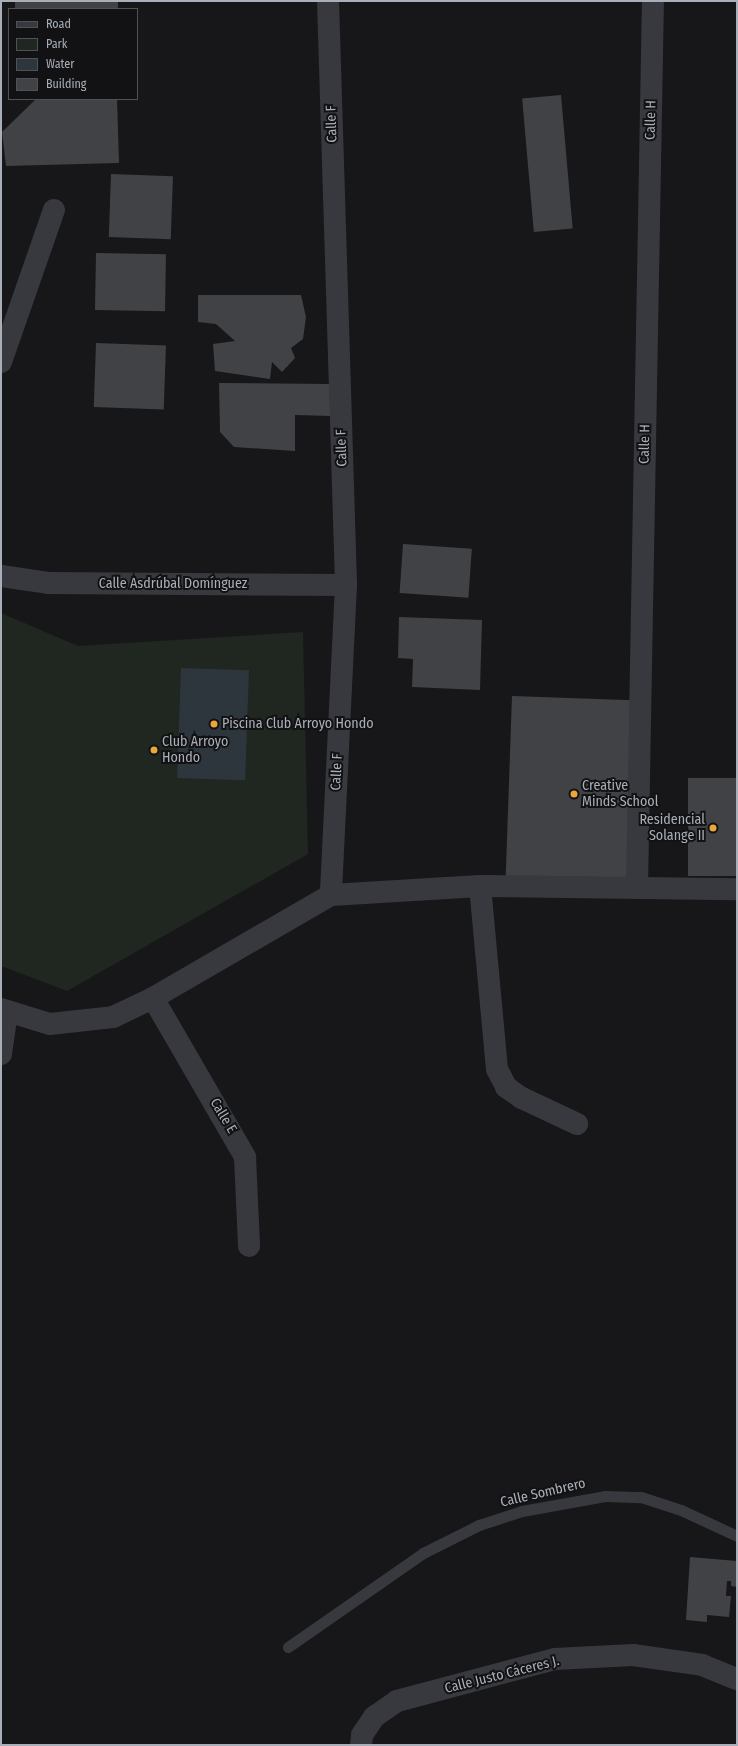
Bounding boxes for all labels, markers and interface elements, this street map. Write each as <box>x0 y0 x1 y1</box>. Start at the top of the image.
legend <box>8 8 138 100</box>
text: Road <box>46 17 71 31</box>
text: Park <box>46 37 67 51</box>
text: Water <box>46 57 74 71</box>
text: Building <box>46 77 86 91</box>
street label: Calle H <box>642 100 660 140</box>
street label: Calle F <box>323 105 341 143</box>
street label: Calle H <box>636 424 654 464</box>
street label: Calle F <box>333 429 351 467</box>
street label: Calle Asdrúbal Domínguez <box>99 576 247 592</box>
place label: Piscina Club Arroyo Hondo <box>222 716 374 732</box>
marker: Piscina Club Arroyo Hondo <box>209 719 219 729</box>
place label: Club Arroyo Hondo <box>162 734 228 766</box>
marker: Club Arroyo Hondo <box>149 745 159 755</box>
street label: Calle F <box>328 753 346 791</box>
place label: Creative Minds School <box>582 778 658 810</box>
marker: Creative Minds School <box>569 789 579 799</box>
place label: Residencial Solange II <box>639 812 705 844</box>
marker: Residencial Solange II <box>708 823 718 833</box>
street label: Calle E <box>206 1095 240 1137</box>
street label: Calle Sombrero <box>499 1475 587 1511</box>
street label: Calle Justo Cáceres J. <box>443 1653 561 1697</box>

